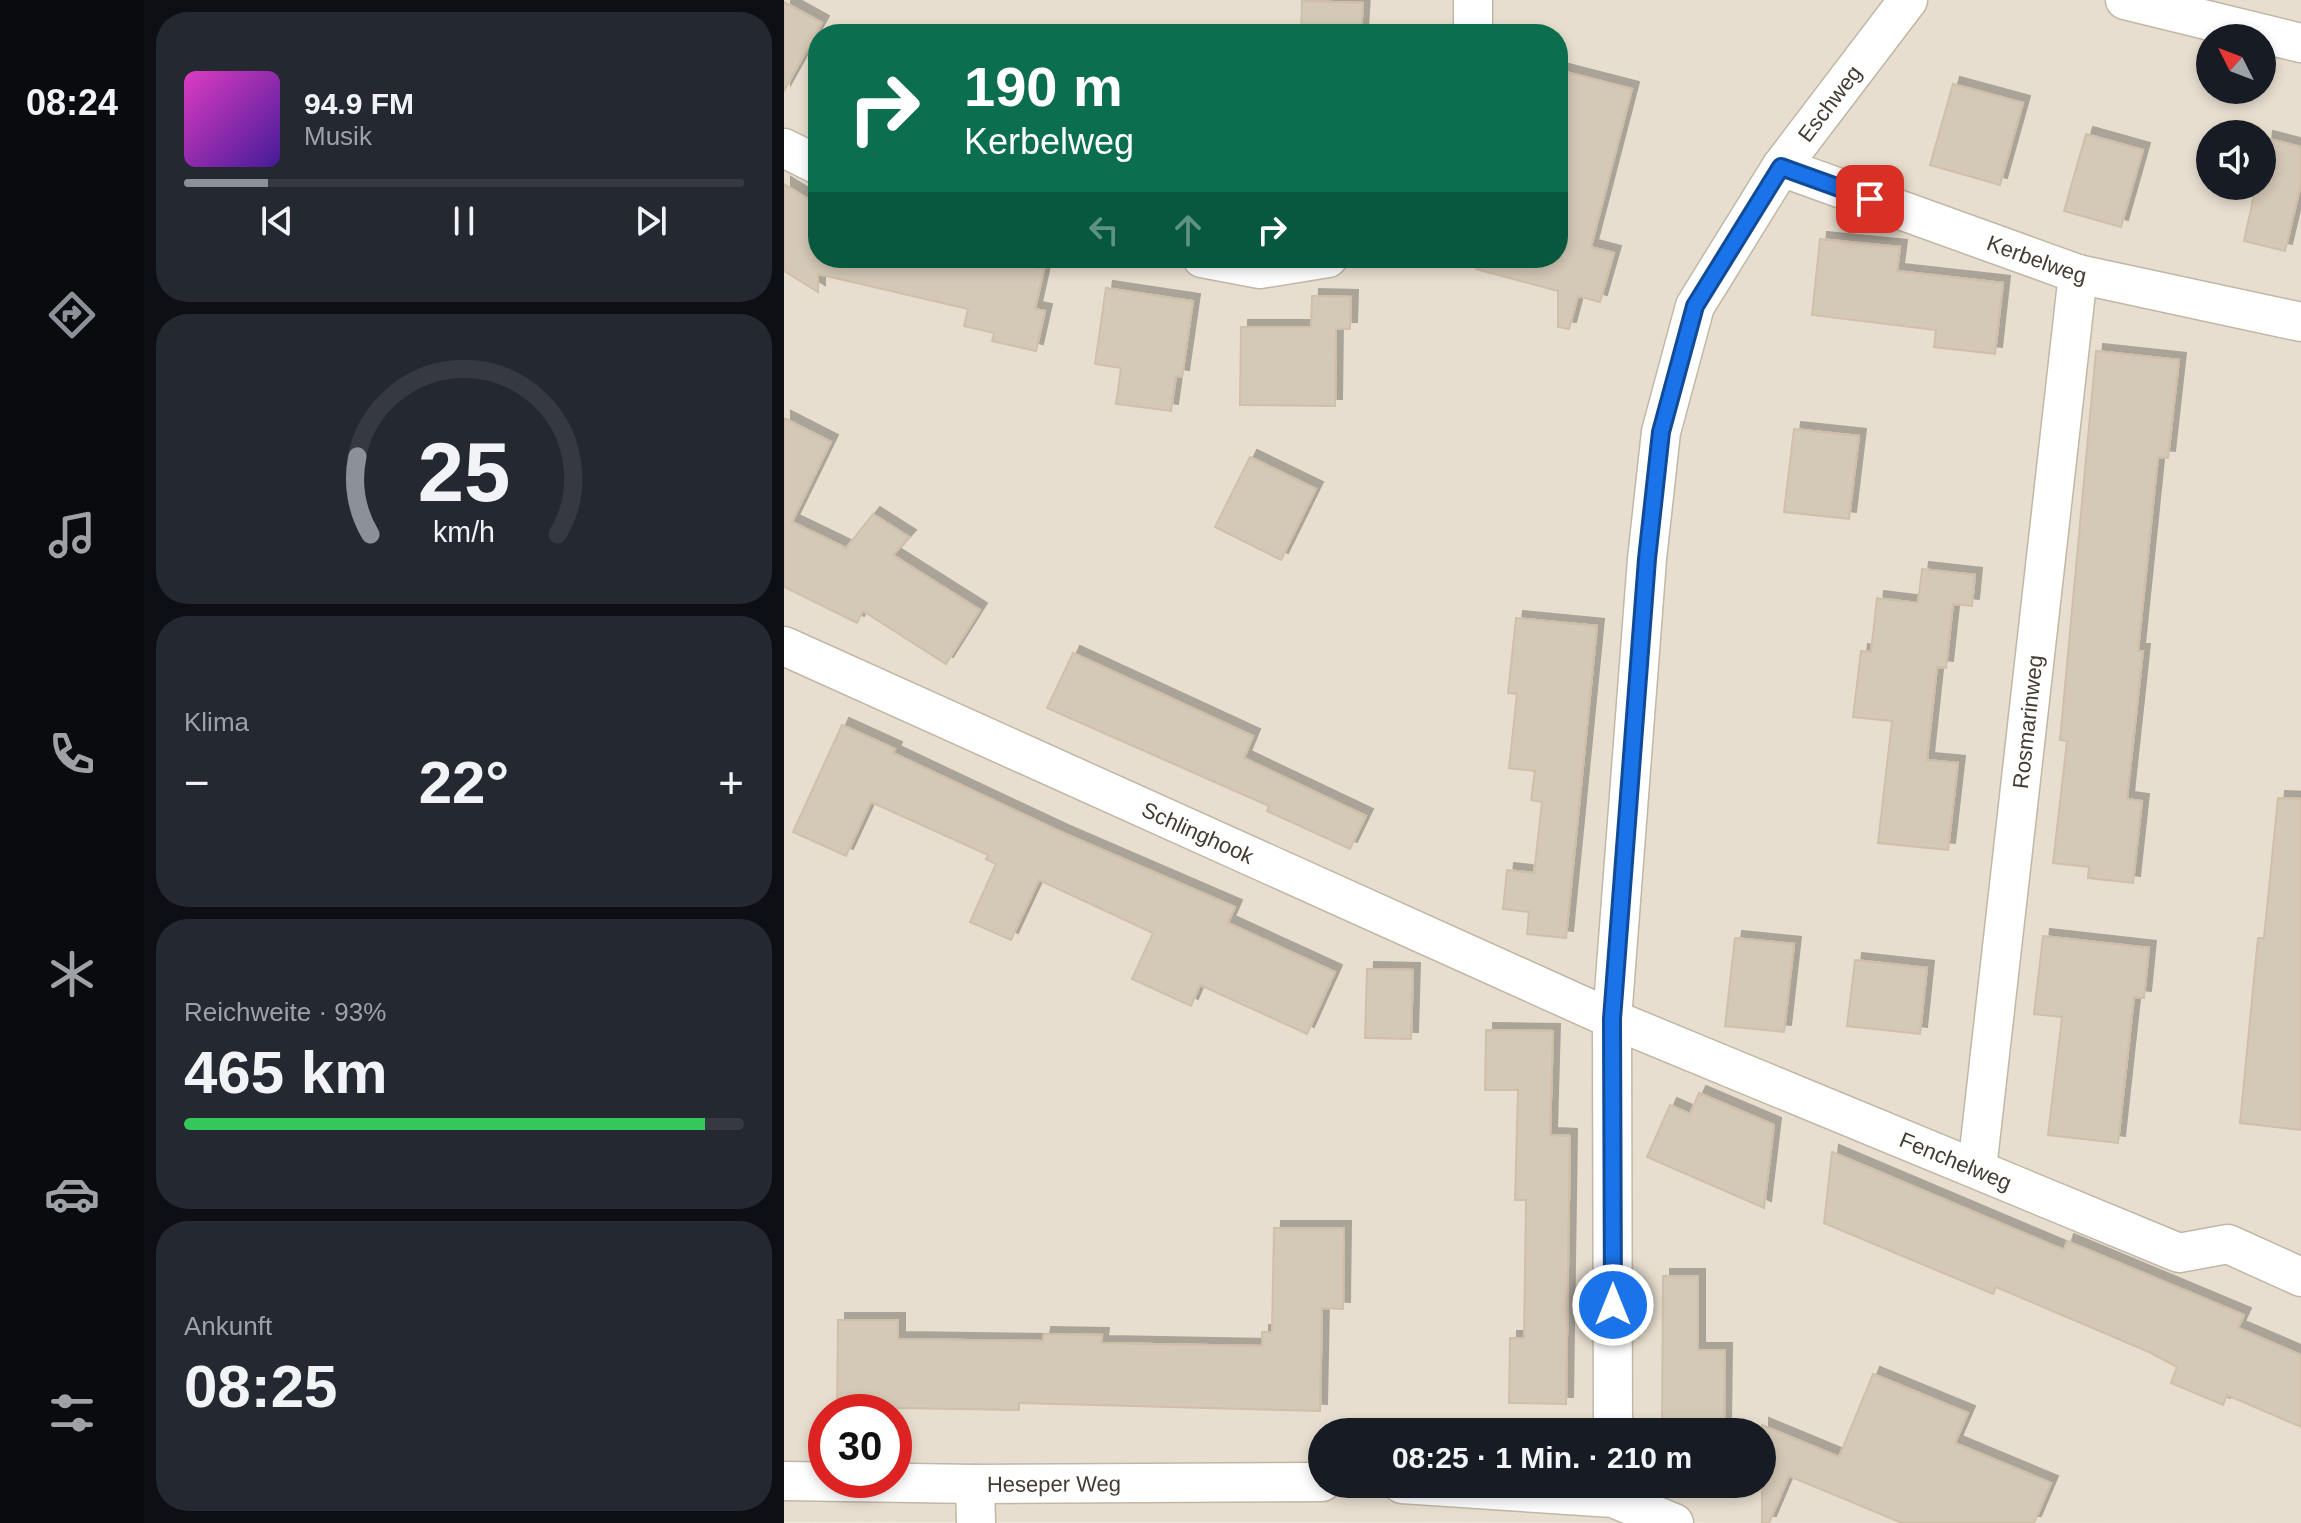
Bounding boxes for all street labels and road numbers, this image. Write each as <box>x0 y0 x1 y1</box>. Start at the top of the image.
street label: Eschweg <box>1793 61 1867 147</box>
street label: Kerbelweg <box>1984 230 2089 288</box>
street label: Rosmarinweg <box>2008 654 2048 790</box>
street label: Schlinghook <box>1138 797 1258 869</box>
street label: Fenchelweg <box>1896 1127 2015 1196</box>
street label: Heseper Weg <box>987 1471 1121 1497</box>

